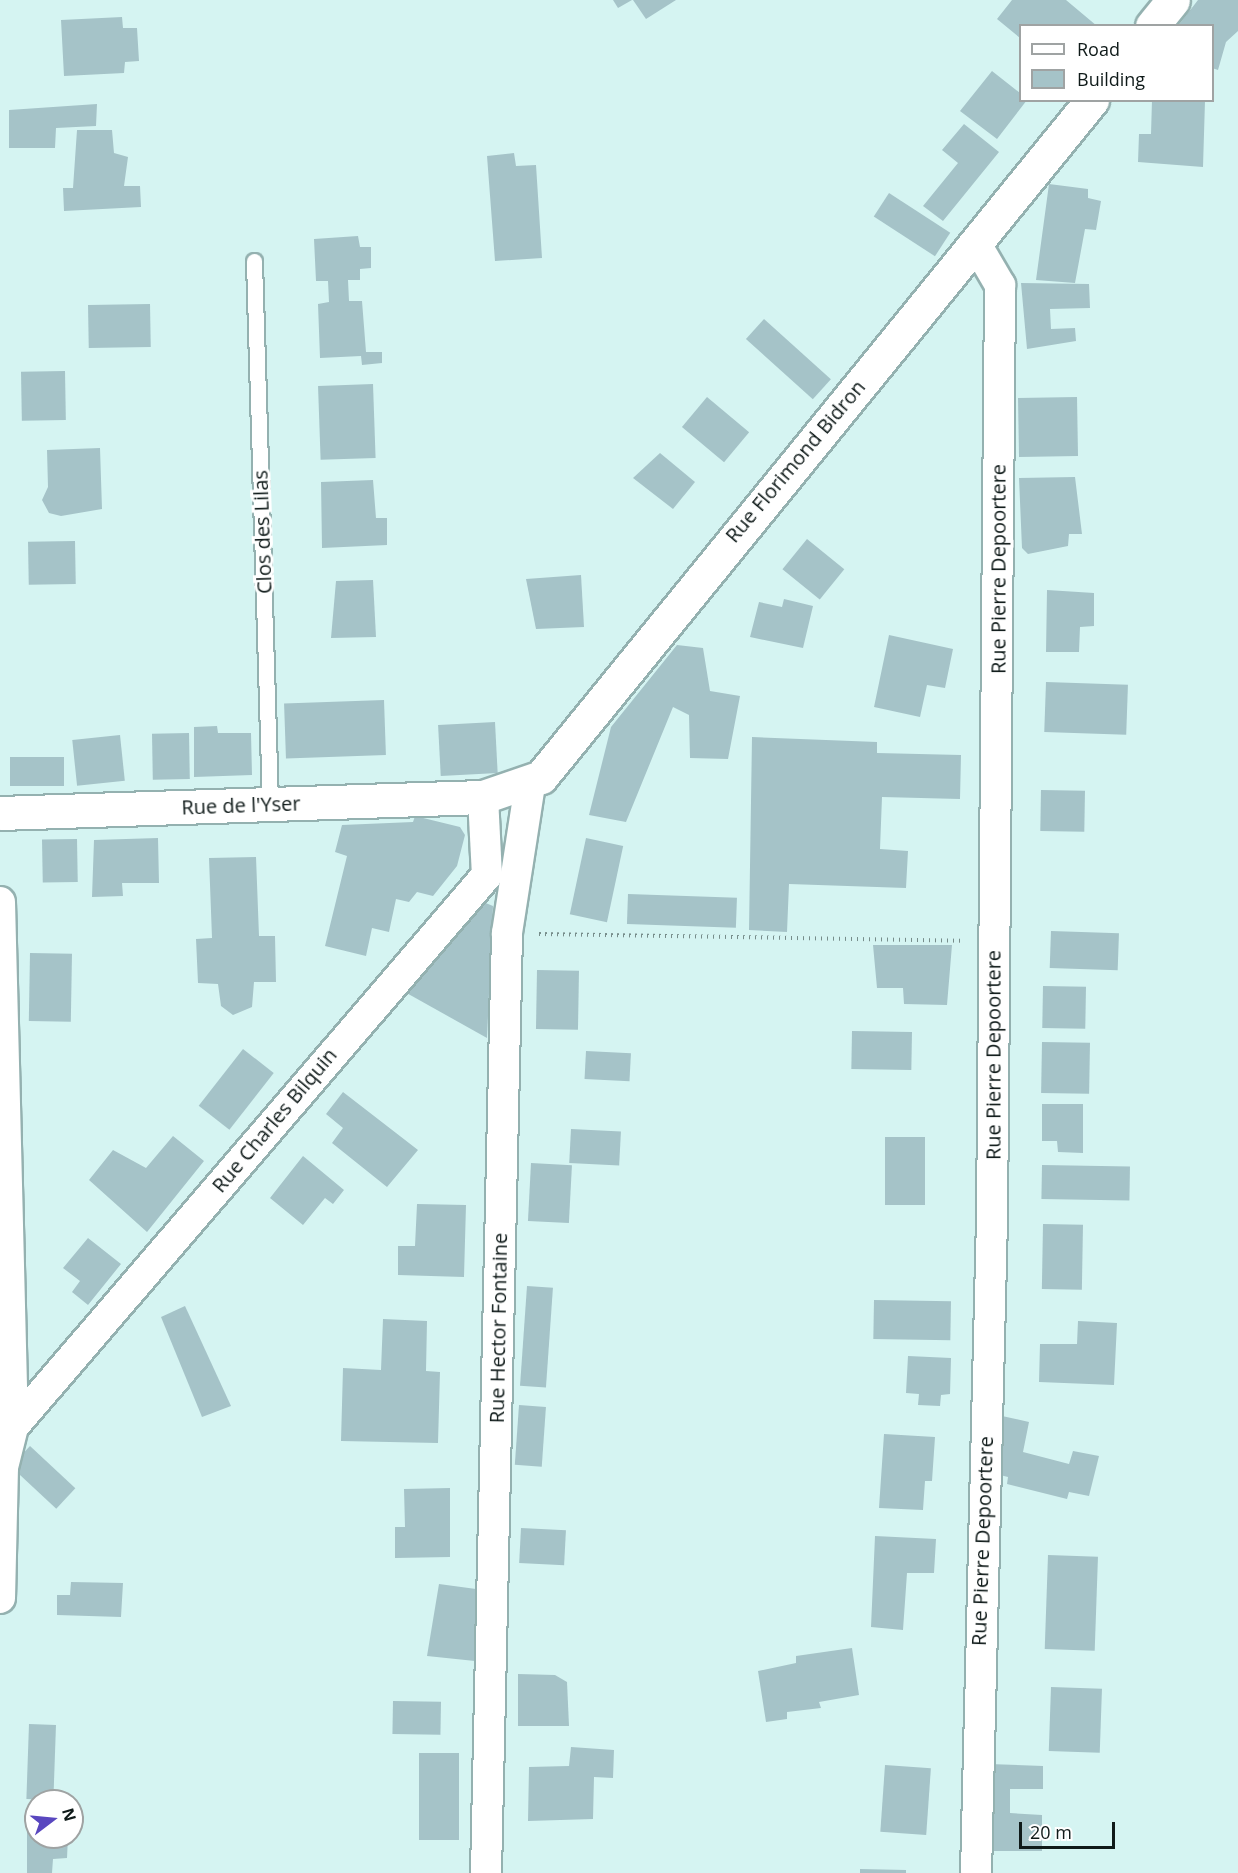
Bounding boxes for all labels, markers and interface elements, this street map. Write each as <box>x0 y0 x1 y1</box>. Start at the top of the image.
legend <box>1019 24 1214 102</box>
text: Road <box>1077 37 1120 61</box>
text: Building <box>1077 67 1145 91</box>
street label: Rue Florimond Bidron <box>720 375 870 547</box>
street label: Rue Pierre Depoortere <box>986 464 1010 674</box>
street label: Clos des Lilas <box>248 470 276 594</box>
street label: Rue de l'Yser <box>181 791 301 819</box>
street label: Rue Pierre Depoortere <box>981 950 1005 1160</box>
street label: Rue Charles Bilquin <box>207 1043 341 1197</box>
street label: Rue Hector Fontaine <box>484 1233 512 1423</box>
street label: Rue Pierre Depoortere <box>966 1436 998 1646</box>
north arrow <box>24 1789 84 1849</box>
text: N <box>57 1805 82 1824</box>
scale bar <box>1022 1810 1118 1848</box>
text: 20 m <box>1030 1820 1072 1844</box>

